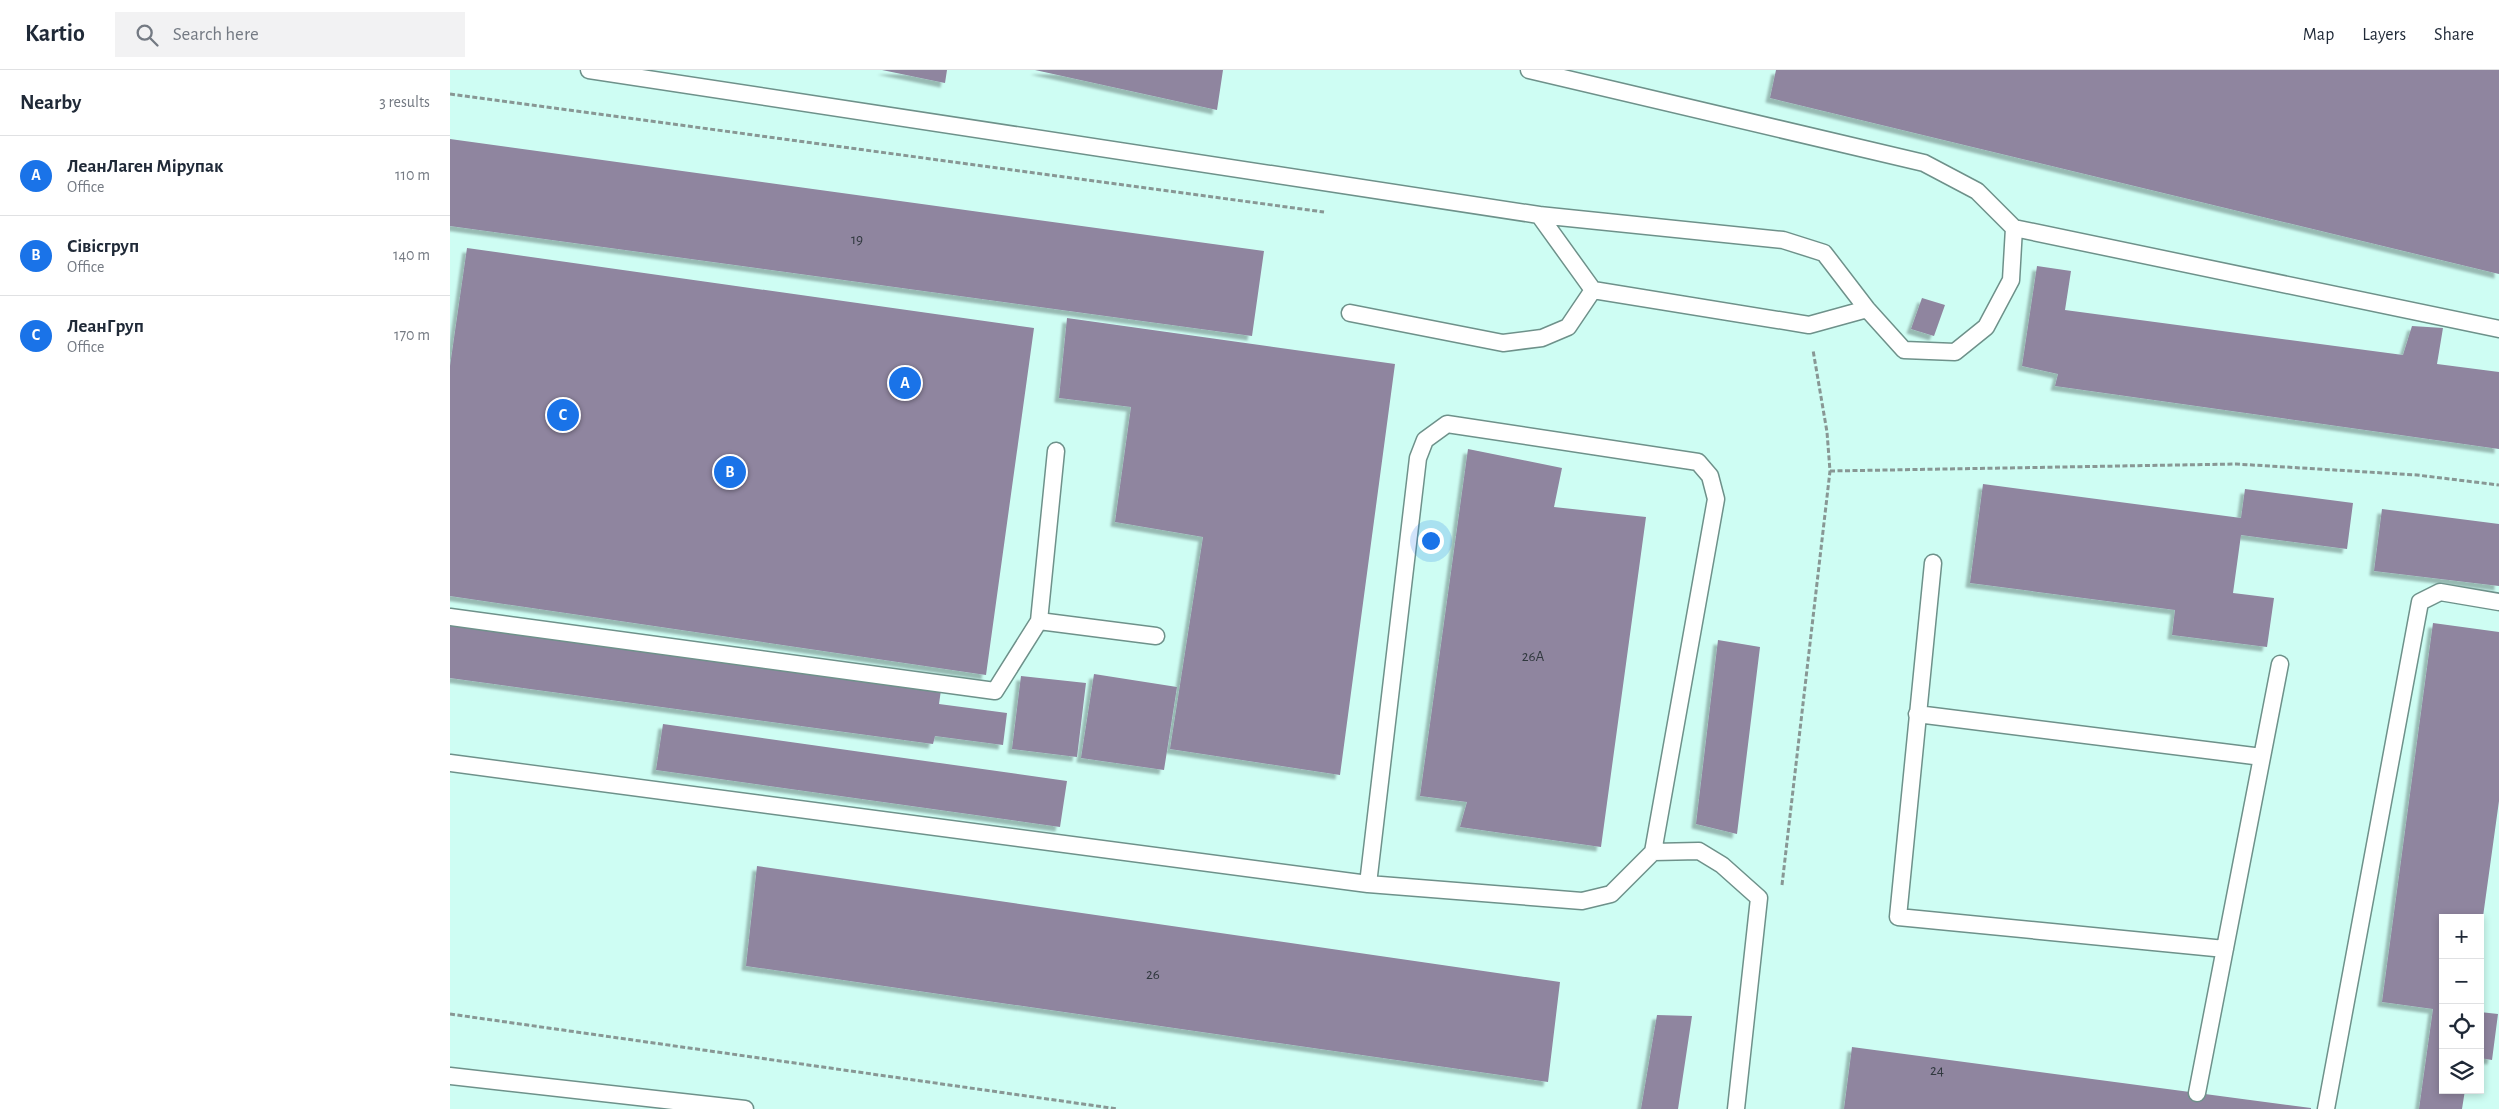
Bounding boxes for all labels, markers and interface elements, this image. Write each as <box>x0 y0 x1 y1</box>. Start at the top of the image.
search box <box>115 12 465 57</box>
icon: search <box>133 21 161 49</box>
text: Kartio <box>25 22 85 46</box>
text: Search here <box>173 25 259 44</box>
text: Map <box>2303 26 2334 44</box>
text: Layers <box>2362 26 2406 44</box>
text: Share <box>2434 26 2474 44</box>
text: Nearby <box>20 92 81 113</box>
text: 3 results <box>379 94 430 110</box>
text: ЛеанЛаген Мірупак <box>67 157 223 176</box>
text: A <box>31 167 41 183</box>
text: 110 m <box>395 167 430 183</box>
text: Office <box>67 179 104 195</box>
house number: 19 <box>851 232 863 247</box>
text: Сівісгруп <box>67 237 139 256</box>
text: B <box>31 247 41 263</box>
text: 140 m <box>393 247 430 263</box>
text: Office <box>67 259 104 275</box>
text: ЛеанГруп <box>67 317 144 336</box>
text: C <box>32 327 40 343</box>
text: 170 m <box>394 327 430 343</box>
text: Office <box>67 339 104 355</box>
pin: A <box>889 364 921 402</box>
pin: C <box>547 396 579 434</box>
pin: B <box>714 453 746 491</box>
your location <box>1418 528 1444 554</box>
house number: 26А <box>1522 649 1545 664</box>
map controls <box>2439 914 2484 1094</box>
button: + <box>2439 914 2484 959</box>
button: − <box>2439 959 2484 1004</box>
house number: 26 <box>1146 967 1160 982</box>
button: locate <box>2439 1004 2484 1049</box>
button: layers <box>2439 1049 2484 1094</box>
house number: 24 <box>1930 1063 1944 1078</box>

